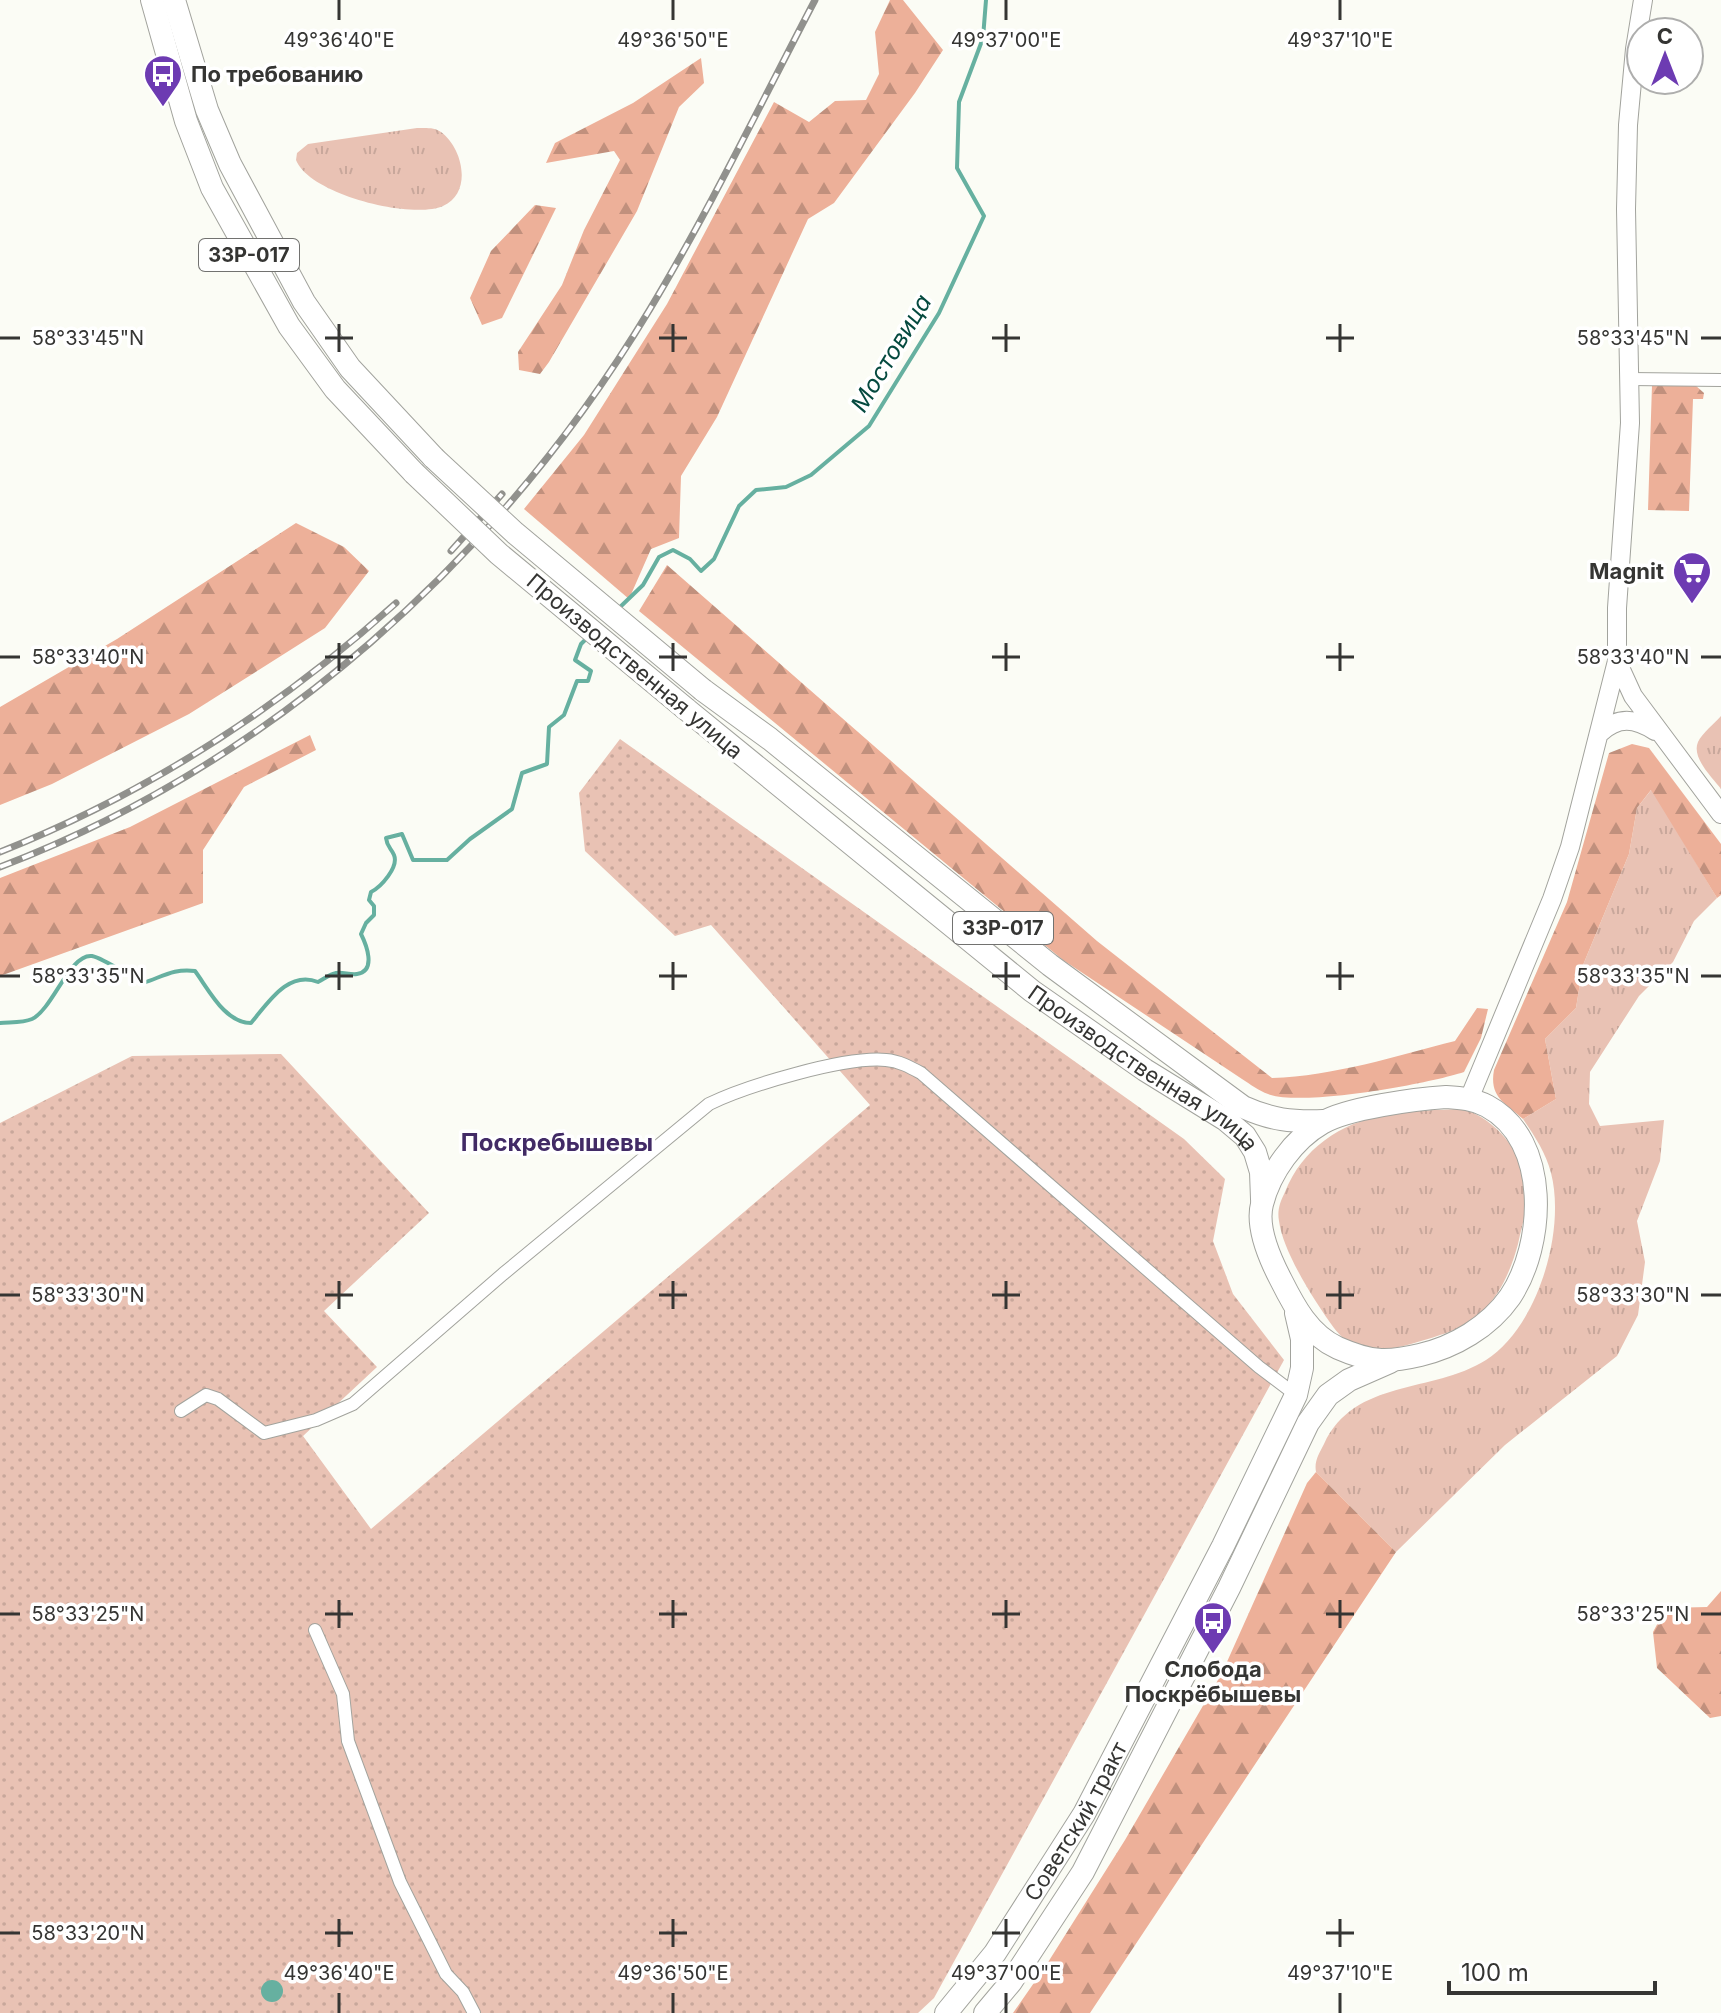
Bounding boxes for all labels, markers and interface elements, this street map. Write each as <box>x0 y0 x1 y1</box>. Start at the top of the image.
north arrow <box>1625 16 1705 96</box>
text: С <box>1657 23 1673 49</box>
text: 49°36'40"E <box>284 28 394 52</box>
text: 49°36'50"E <box>617 28 729 52</box>
text: 49°37'00"E <box>951 28 1061 52</box>
text: 49°37'10"E <box>1287 28 1393 52</box>
bus stop icon: По требованию <box>142 53 184 108</box>
place label: По требованию <box>191 61 363 87</box>
road number: 33Р-017 <box>199 239 299 271</box>
water label: Мостовица <box>845 289 937 417</box>
text: 58°33'45"N <box>32 326 144 350</box>
text: 58°33'45"N <box>1577 326 1689 350</box>
supermarket icon: Magnit <box>1671 550 1713 605</box>
place label: Magnit <box>1589 558 1664 584</box>
street label: Производственная улица <box>522 568 748 764</box>
text: 58°33'40"N <box>32 645 144 669</box>
text: 58°33'40"N <box>1577 645 1689 669</box>
road number: 33Р-017 <box>953 912 1053 944</box>
text: 58°33'35"N <box>32 964 144 988</box>
text: 58°33'35"N <box>1577 964 1689 988</box>
street label: Производственная улица <box>1023 980 1264 1155</box>
district label: Поскребышевы <box>461 1128 653 1157</box>
text: 58°33'30"N <box>31 1283 145 1307</box>
text: 58°33'30"N <box>1576 1283 1690 1307</box>
bus stop icon: Слобода Поскрёбышевы <box>1192 1600 1234 1655</box>
text: 58°33'25"N <box>32 1602 144 1626</box>
text: 58°33'25"N <box>1577 1602 1689 1626</box>
place label: Слобода Поскрёбышевы <box>1125 1656 1301 1707</box>
street label: Советский тракт <box>1019 1737 1132 1906</box>
text: 58°33'20"N <box>31 1921 145 1945</box>
scale bar <box>1449 1945 1655 1995</box>
text: 100 m <box>1461 1958 1529 1987</box>
text: 49°36'40"E <box>284 1961 394 1985</box>
text: 49°36'50"E <box>617 1961 729 1985</box>
text: 49°37'00"E <box>951 1961 1061 1985</box>
text: 49°37'10"E <box>1287 1961 1393 1985</box>

